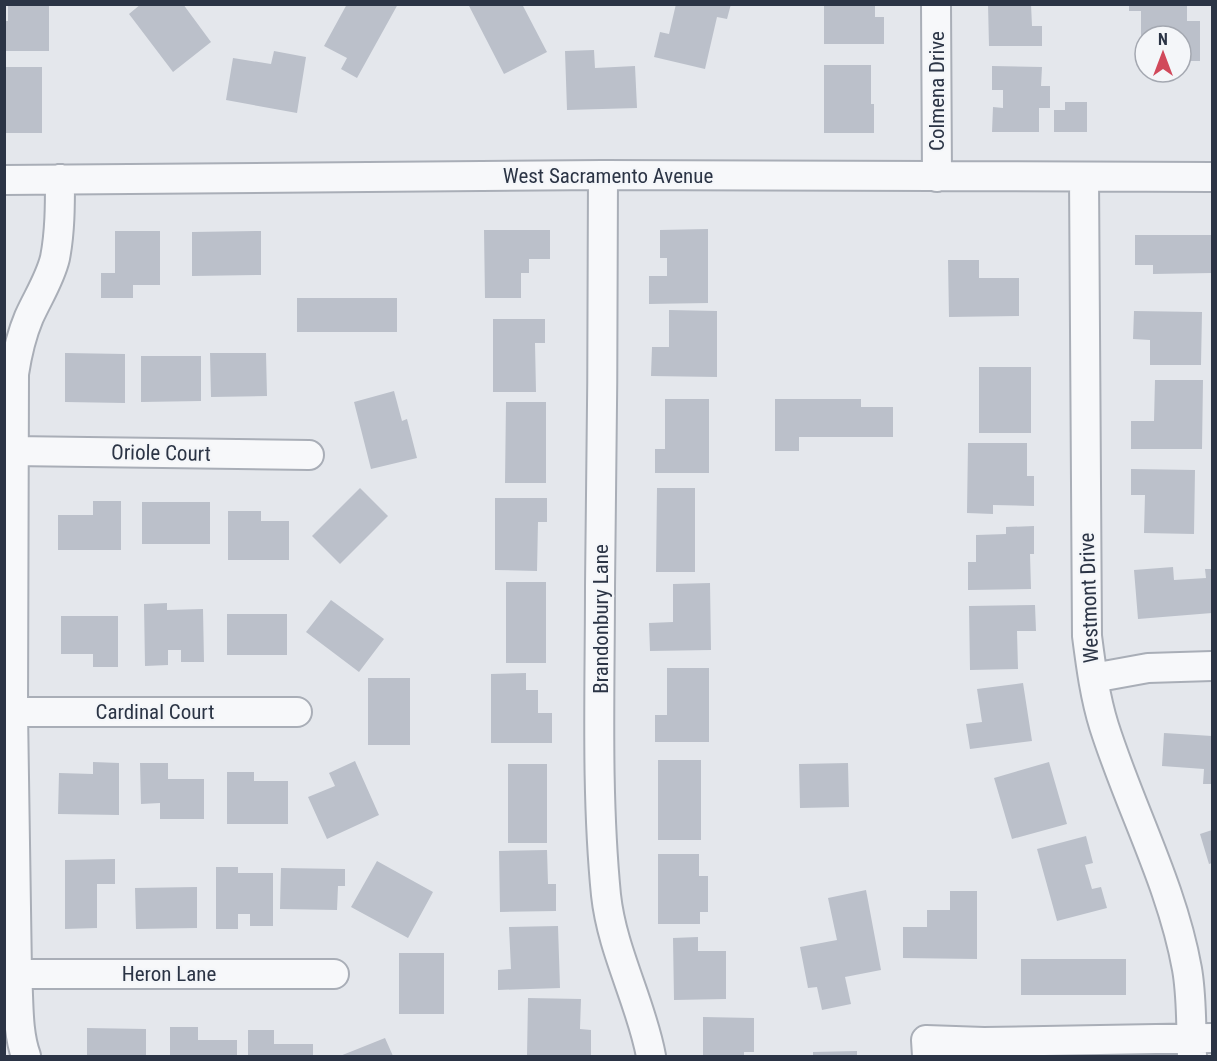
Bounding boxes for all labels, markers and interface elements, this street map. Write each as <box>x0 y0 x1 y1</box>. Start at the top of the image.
north arrow <box>1133 24 1193 84</box>
text: N <box>1158 30 1168 49</box>
street label: Colmena Drive <box>925 31 949 151</box>
street label: West Sacramento Avenue <box>503 164 713 188</box>
street label: Oriole Court <box>111 440 211 466</box>
street label: Westmont Drive <box>1075 532 1103 664</box>
street label: Brandonbury Lane <box>589 544 613 694</box>
street label: Cardinal Court <box>96 700 215 724</box>
street label: Heron Lane <box>122 962 216 986</box>

